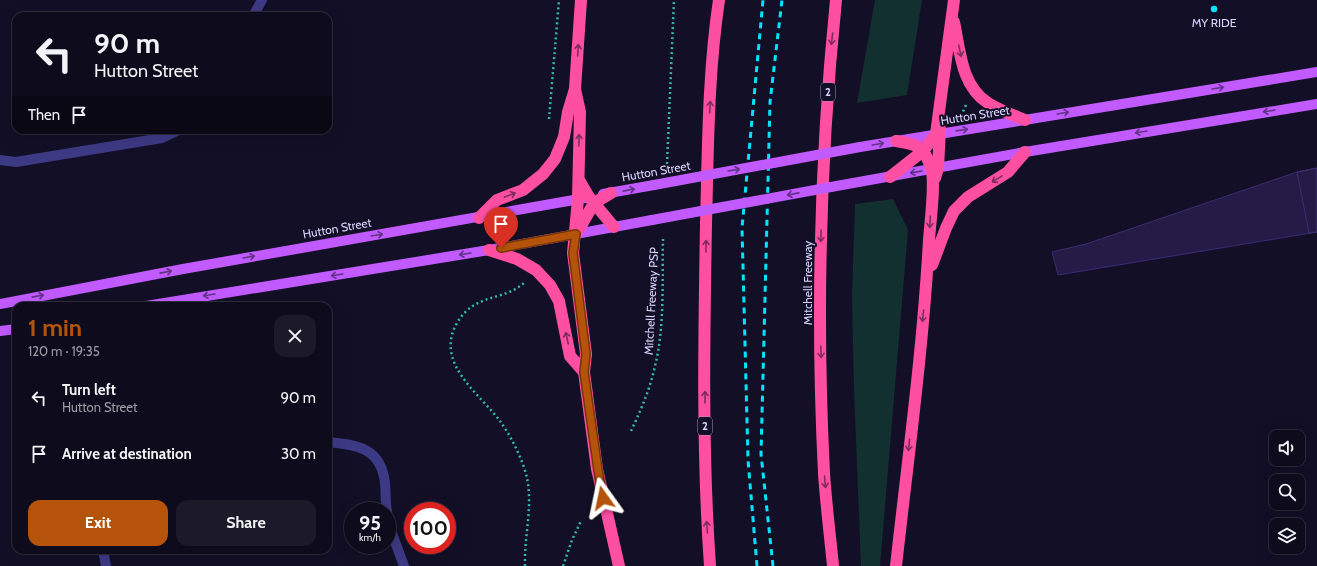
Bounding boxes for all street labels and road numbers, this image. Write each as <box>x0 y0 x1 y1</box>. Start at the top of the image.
road number: 2 <box>821 83 835 101</box>
street label: Hutton Street <box>939 102 1011 128</box>
street label: Hutton Street <box>620 158 692 184</box>
street label: Hutton Street <box>301 215 373 241</box>
street label: Mitchell Freeway <box>800 241 815 325</box>
street label: Mitchell Freeway PSP <box>641 247 661 355</box>
road number: 2 <box>698 417 712 435</box>

